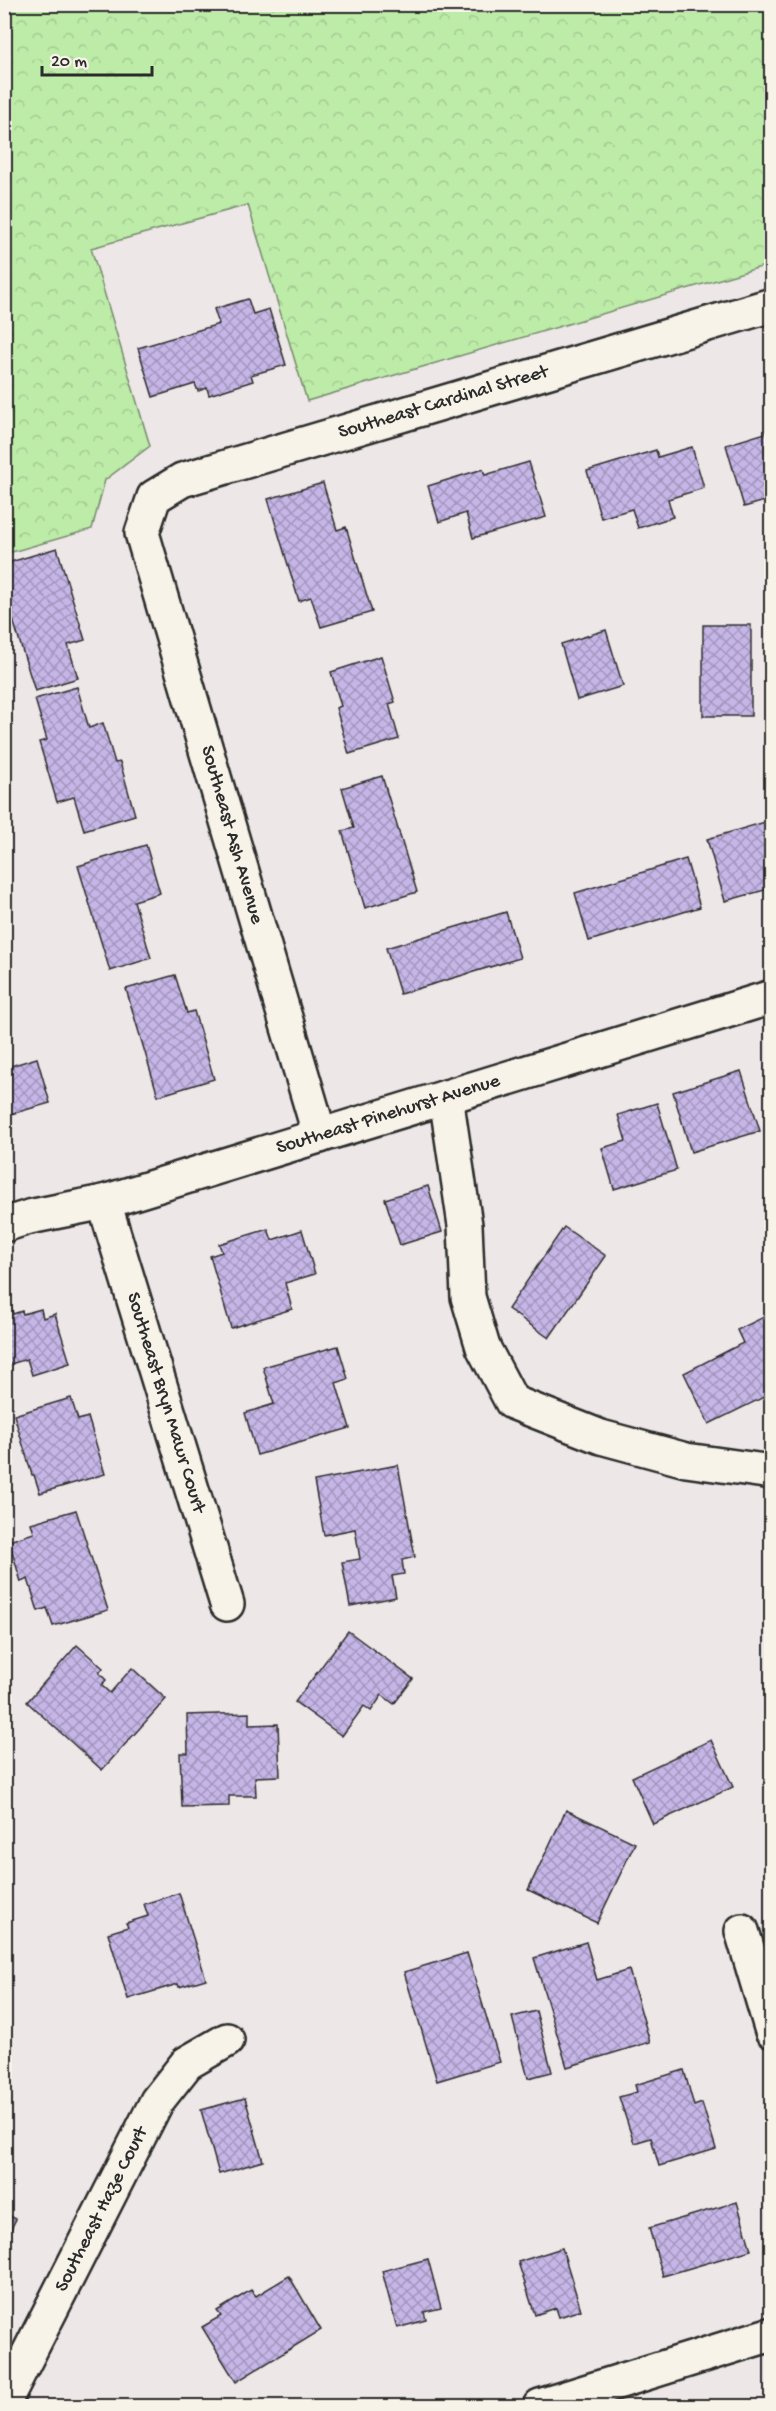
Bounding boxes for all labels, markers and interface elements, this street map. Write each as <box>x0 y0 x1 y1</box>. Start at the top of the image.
scale bar <box>42 39 152 77</box>
text: 20 m <box>51 52 87 73</box>
street label: Southeast Cardinal Street <box>336 360 553 445</box>
street label: Southeast Ash Avenue <box>195 743 268 927</box>
street label: Southeast Pinehurst Avenue <box>274 1069 503 1160</box>
street label: Southeast Bryn Mawr Court <box>121 1290 211 1518</box>
street label: Southeast Haze Court <box>50 2121 154 2296</box>

